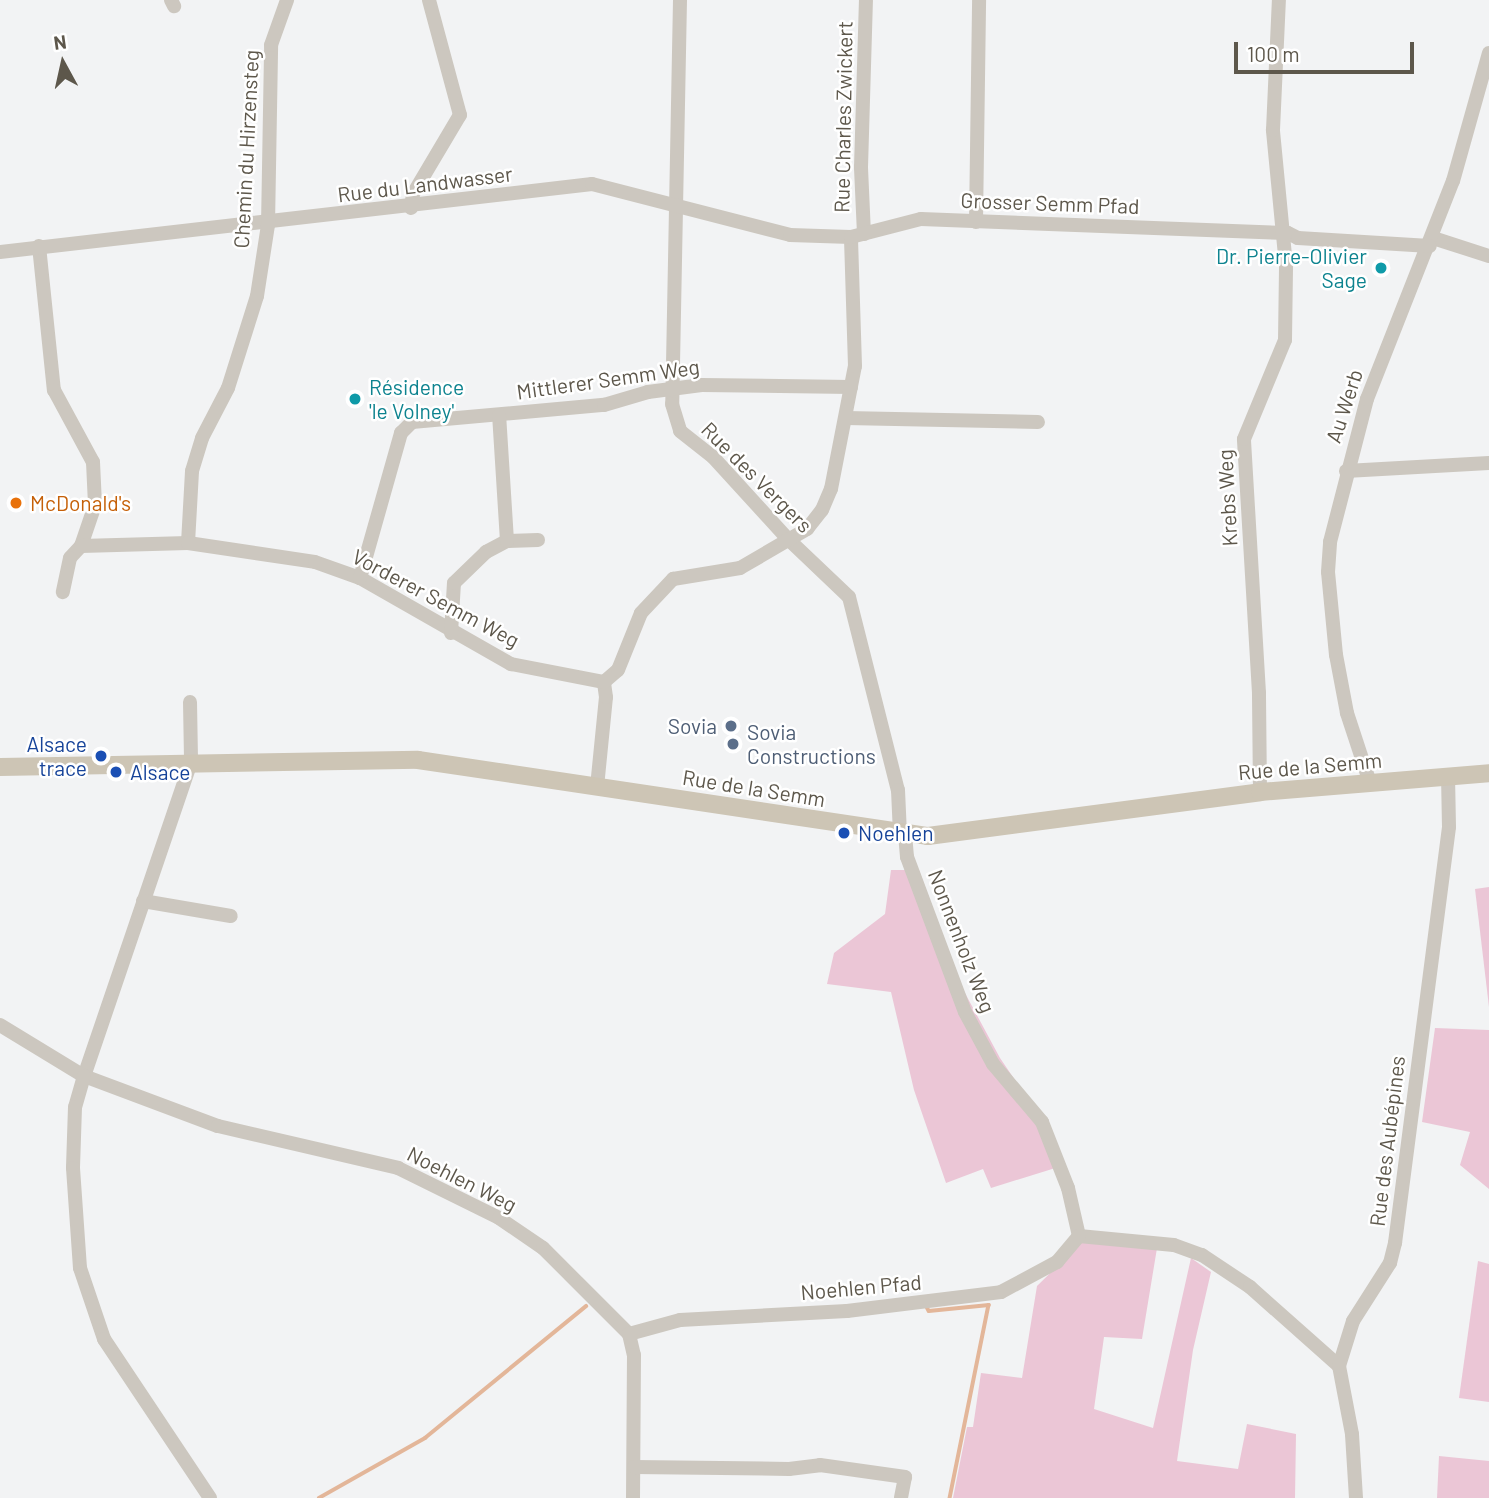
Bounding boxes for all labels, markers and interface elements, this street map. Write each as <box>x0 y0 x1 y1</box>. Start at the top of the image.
street label: Rue Charles Zwickert <box>829 21 857 213</box>
north arrow <box>28 28 98 98</box>
scale bar <box>1237 28 1417 72</box>
text: N <box>52 29 68 54</box>
text: 100 m <box>1247 41 1300 66</box>
street label: Chemin du Hirzensteg <box>228 49 264 249</box>
street label: Rue du Landwasser <box>336 161 514 207</box>
street label: Grosser Semm Pfad <box>960 187 1140 219</box>
place label: Dr. Pierre-Olivier Sage <box>1216 243 1367 293</box>
marker: Dr. Pierre-Olivier Sage <box>1373 260 1389 276</box>
street label: Mittlerer Semm Weg <box>515 354 701 404</box>
street label: Au Werb <box>1320 366 1368 446</box>
place label: Résidence 'le Volney' <box>369 374 464 424</box>
marker: Résidence 'le Volney' <box>347 391 363 407</box>
street label: Rue des Vergers <box>696 416 818 538</box>
street label: Krebs Weg <box>1212 449 1242 547</box>
place label: McDonald's <box>30 490 131 516</box>
marker: McDonald's <box>8 495 24 511</box>
street label: Vorderer Semm Weg <box>348 543 524 653</box>
place label: Sovia <box>668 713 717 739</box>
marker: Sovia <box>723 718 739 734</box>
place label: Sovia Constructions <box>747 719 876 769</box>
place label: Alsace trace <box>27 731 87 781</box>
marker: Sovia Constructions <box>725 736 741 752</box>
street label: Rue de la Semm <box>1237 747 1383 785</box>
marker: Alsace trace <box>93 748 109 764</box>
place label: Alsace <box>130 759 190 785</box>
marker: Alsace <box>108 764 124 780</box>
street label: Rue de la Semm <box>681 764 827 812</box>
place label: Noehlen <box>858 820 933 846</box>
marker: Noehlen <box>836 825 852 841</box>
street label: Nonnenholz Weg <box>923 866 1001 1016</box>
street label: Rue des Aubépines <box>1364 1054 1410 1228</box>
street label: Noehlen Weg <box>403 1141 521 1217</box>
street label: Noehlen Pfad <box>799 1269 923 1305</box>

